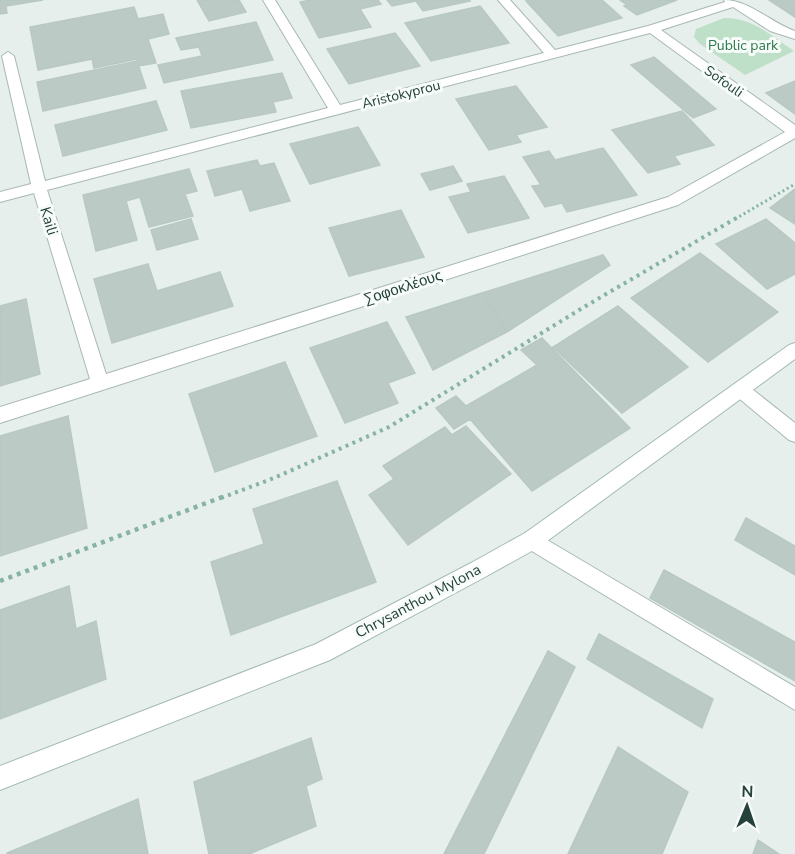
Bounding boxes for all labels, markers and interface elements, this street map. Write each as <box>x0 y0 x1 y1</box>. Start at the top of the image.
park label: Public park <box>708 36 779 55</box>
street label: Sofouli <box>700 61 747 102</box>
street label: Aristokyprou <box>360 76 442 113</box>
street label: Kaili <box>35 204 63 238</box>
street label: Σοφοκλέους <box>361 265 445 309</box>
street label: Chrysanthou Mylona <box>352 559 484 643</box>
north arrow <box>717 776 777 836</box>
text: N <box>741 781 754 803</box>

